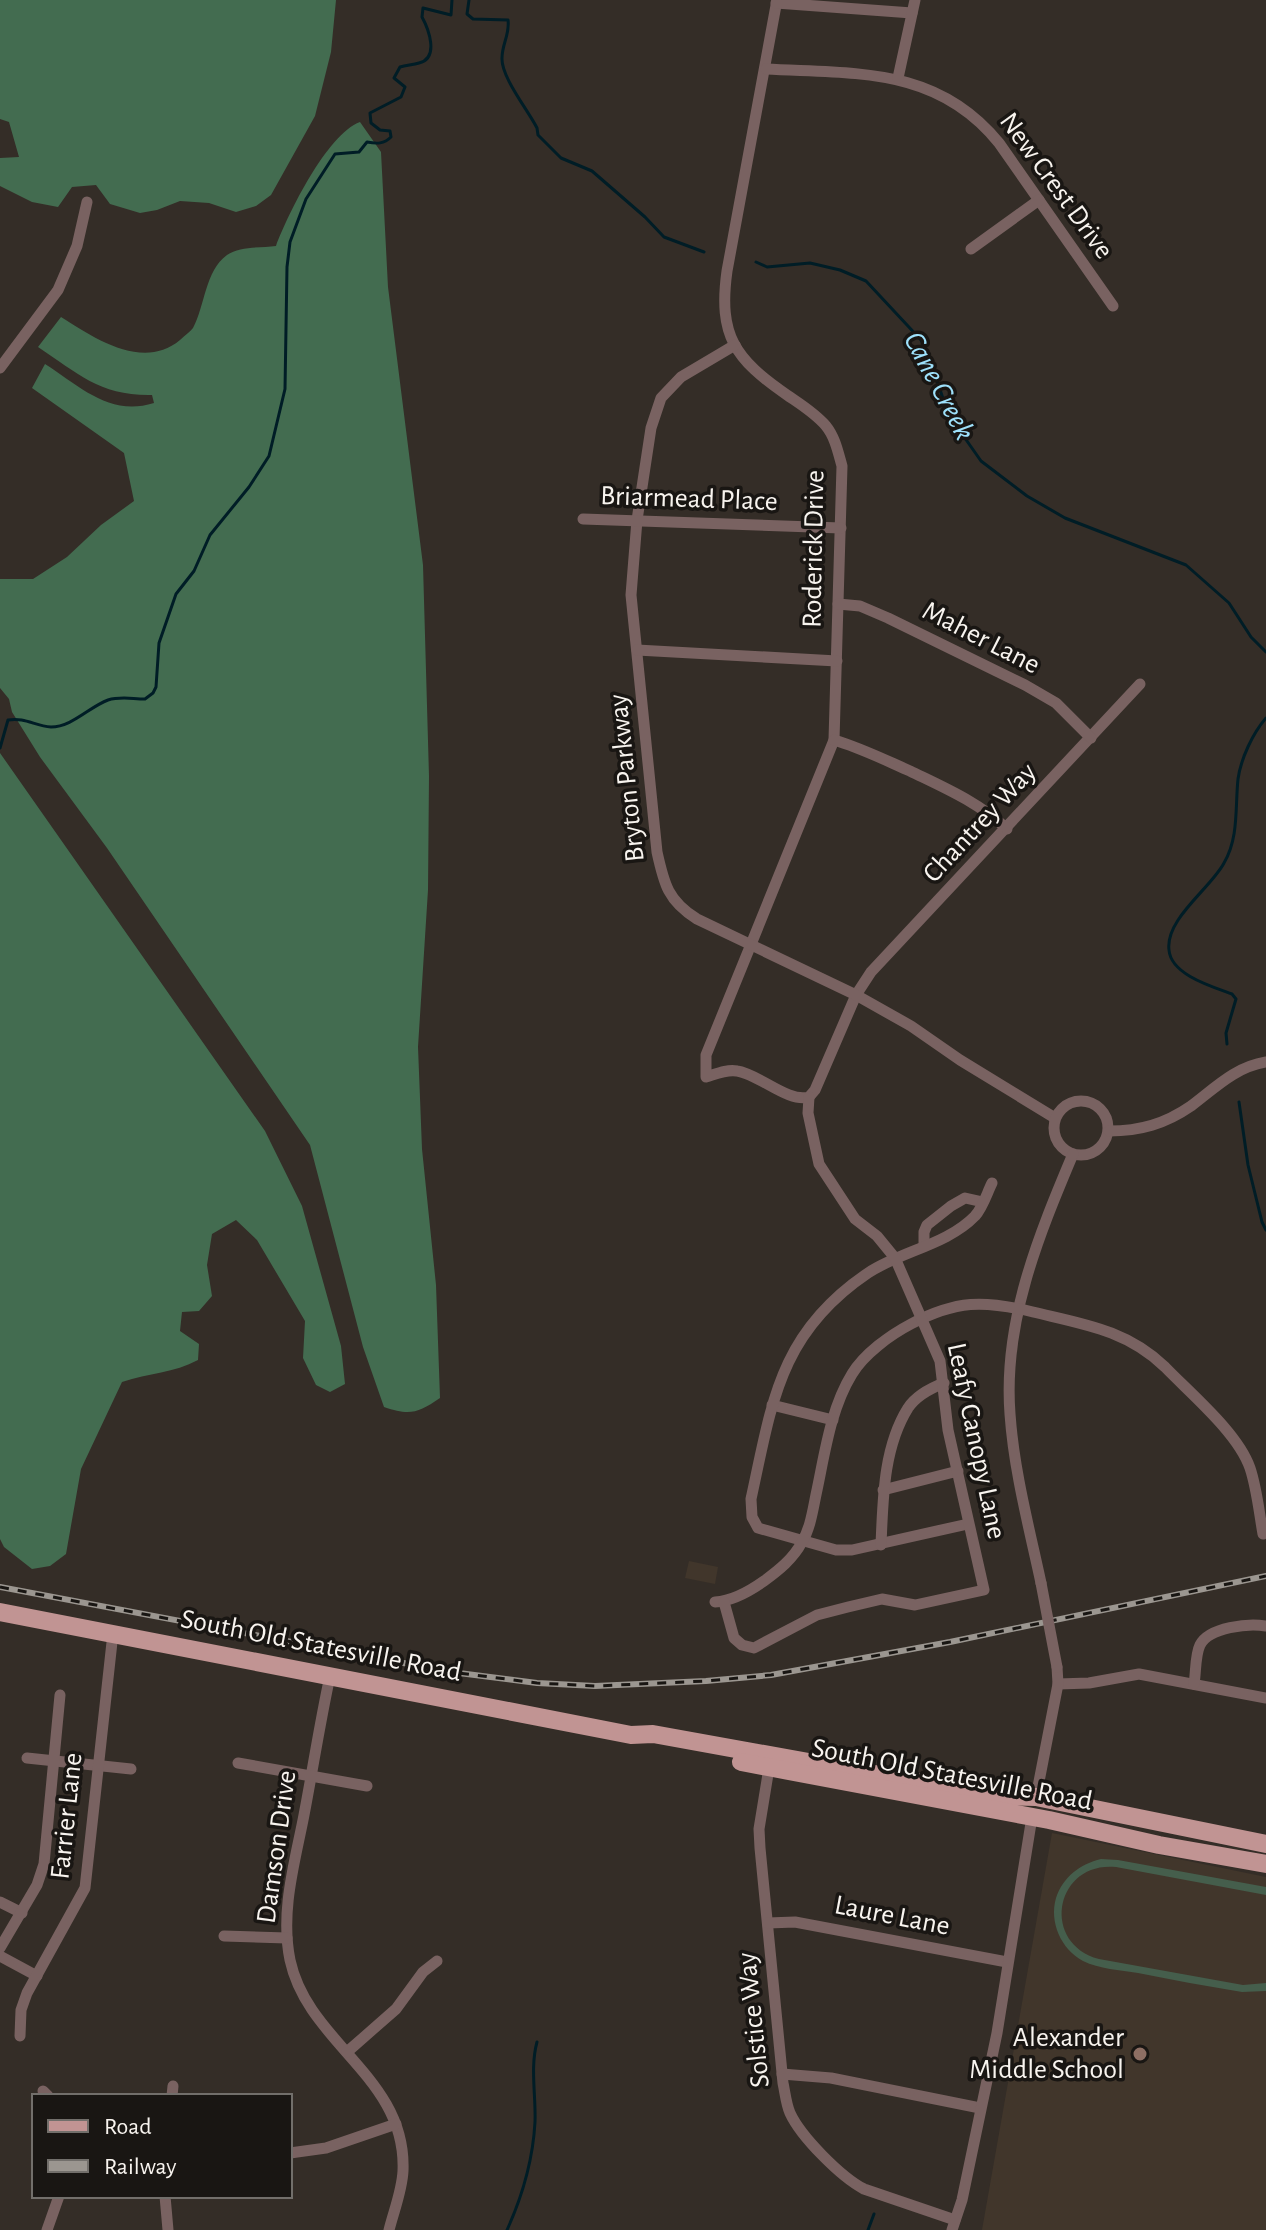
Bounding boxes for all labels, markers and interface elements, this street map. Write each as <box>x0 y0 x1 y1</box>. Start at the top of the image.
street label: New Crest Drive <box>994 108 1118 264</box>
water label: Cane Creek <box>898 327 980 445</box>
street label: Roderick Drive <box>799 470 829 628</box>
street label: Briarmead Place <box>600 482 778 516</box>
street label: Maher Lane <box>918 597 1044 679</box>
street label: Bryton Parkway <box>604 693 650 863</box>
street label: Chantrey Way <box>918 758 1042 888</box>
street label: Leafy Canopy Lane <box>942 1340 1010 1542</box>
street label: South Old Statesville Road <box>178 1605 464 1687</box>
street label: South Old Statesville Road <box>809 1734 1095 1816</box>
street label: Farrier Lane <box>46 1751 88 1881</box>
street label: Damson Drive <box>252 1769 302 1925</box>
street label: Laure Lane <box>832 1891 952 1941</box>
street label: Solstice Way <box>733 1951 775 2089</box>
place label: Alexander Middle School <box>969 2024 1124 2084</box>
marker: Alexander Middle School <box>1131 2045 1149 2063</box>
legend <box>32 2094 292 2198</box>
text: Road <box>104 2115 152 2139</box>
text: Railway <box>104 2155 176 2179</box>

